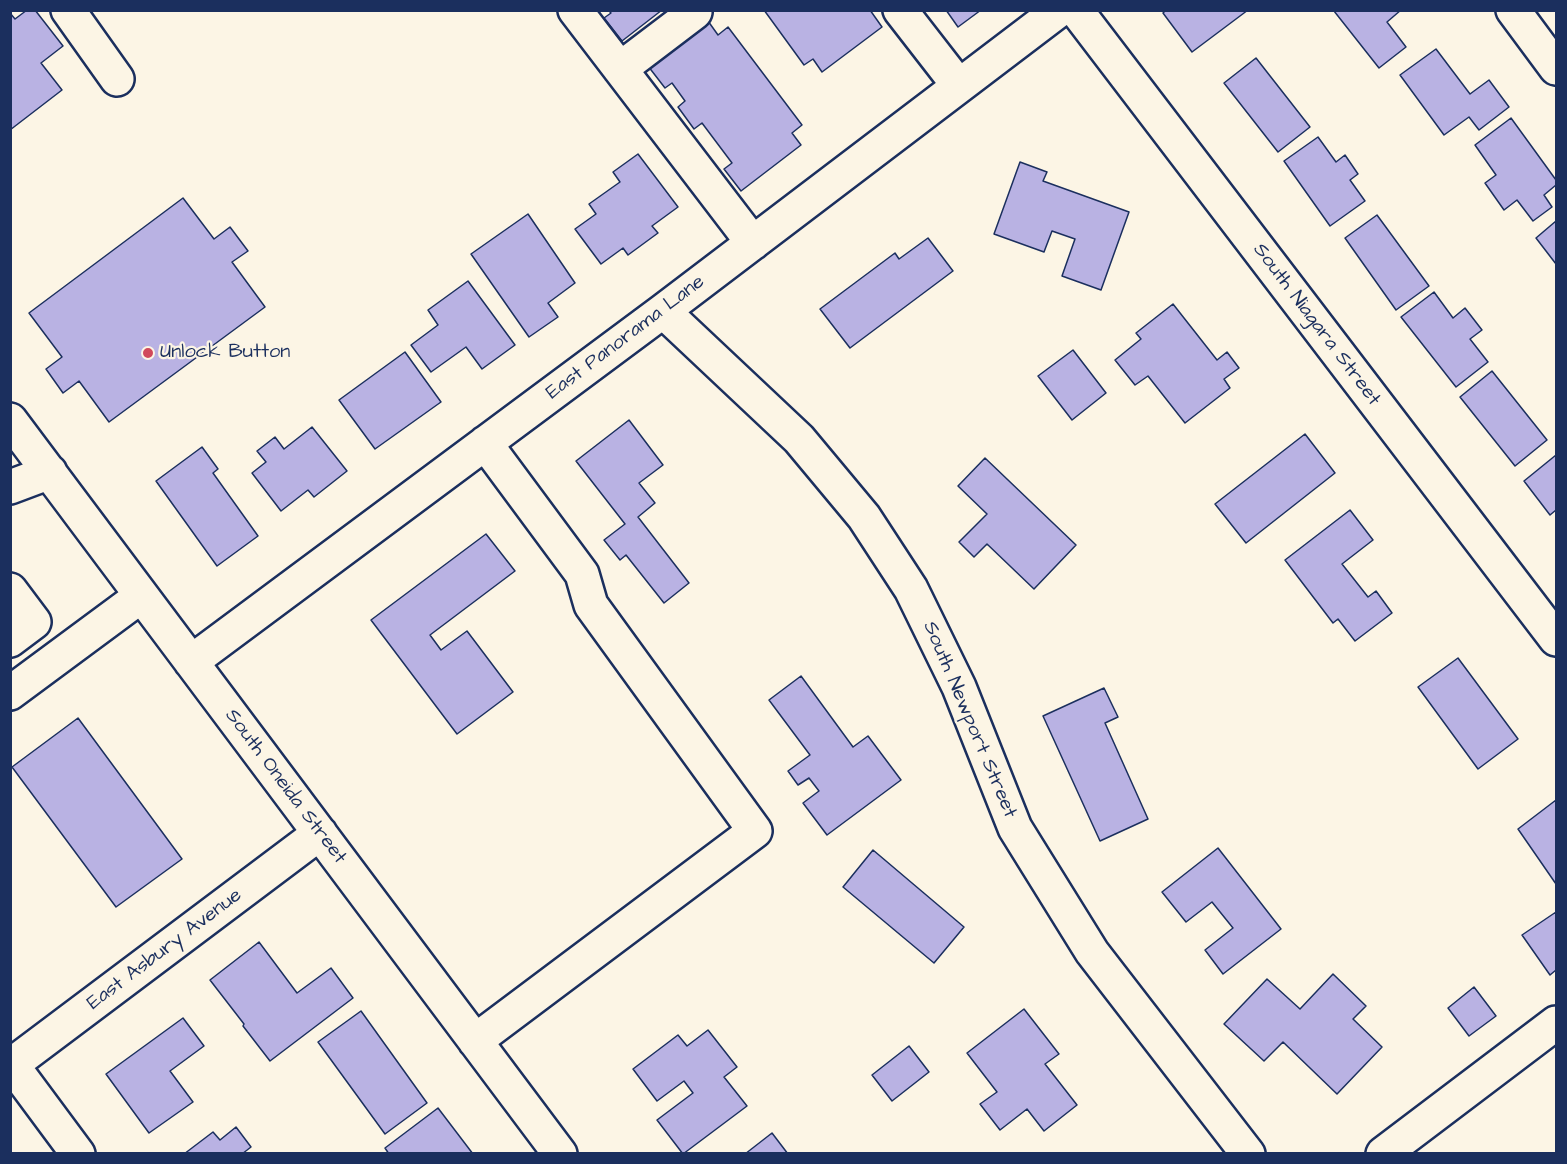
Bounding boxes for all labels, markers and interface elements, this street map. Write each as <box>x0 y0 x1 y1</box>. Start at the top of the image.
street label: South Niagara Street <box>1247 239 1385 411</box>
street label: East Panorama Lane <box>542 271 710 405</box>
place label: Unlock Button <box>160 341 290 365</box>
marker: Unlock Button <box>141 346 155 360</box>
street label: South Newport Street <box>917 618 1021 822</box>
street label: South Oneida Street <box>219 705 351 869</box>
street label: East Asbury Avenue <box>83 884 247 1016</box>

